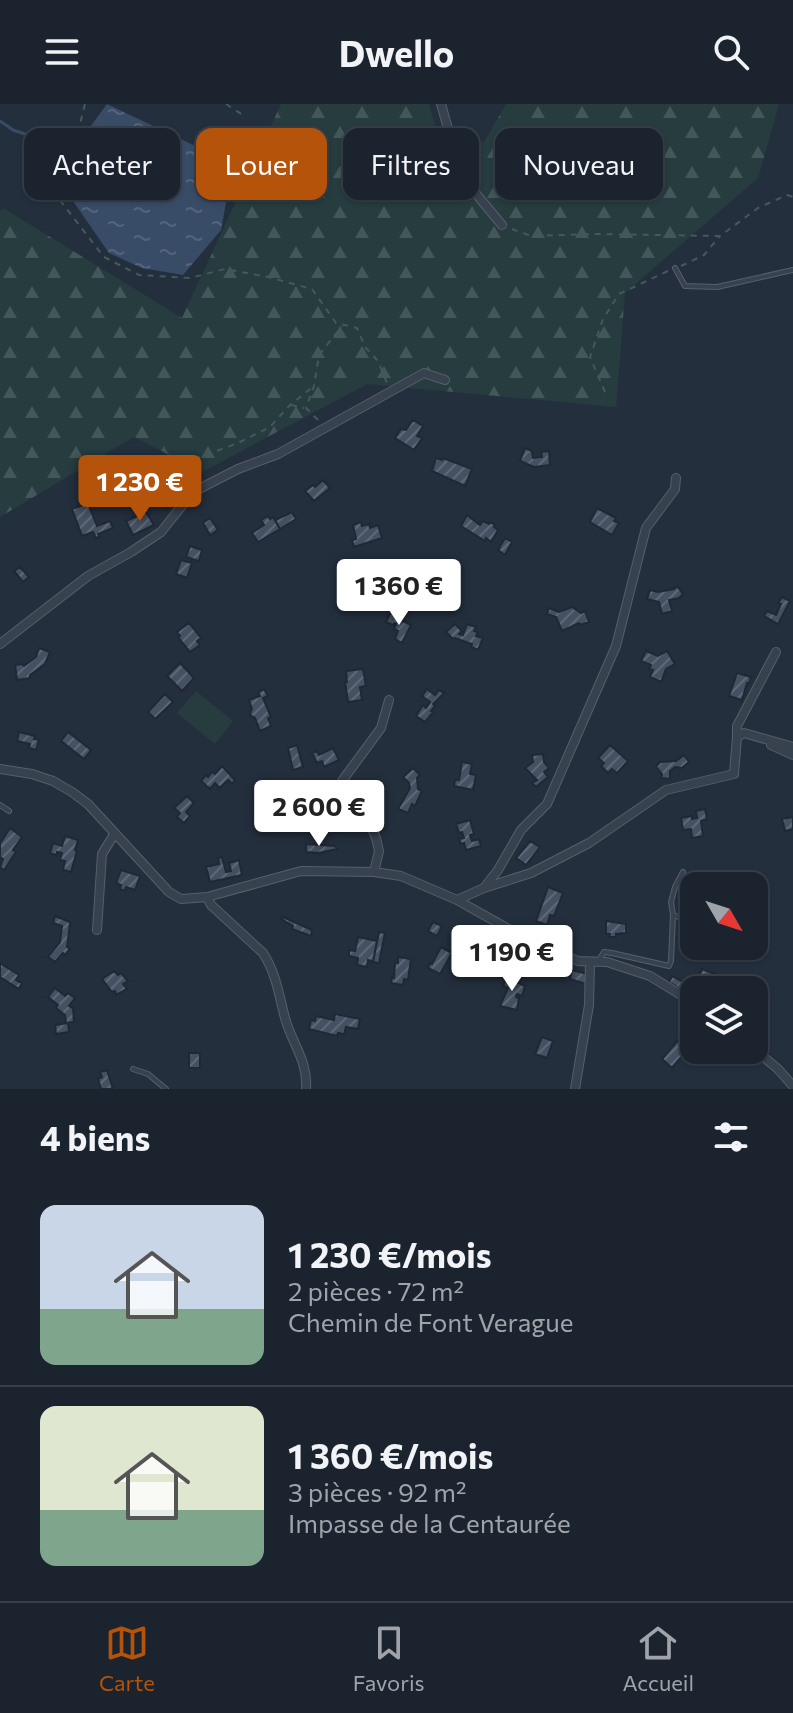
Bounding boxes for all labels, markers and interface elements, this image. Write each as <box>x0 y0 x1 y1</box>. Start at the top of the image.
icon: menu <box>40 30 84 74</box>
text: Dwello <box>339 30 454 74</box>
icon: search <box>709 30 753 74</box>
chip: Acheter <box>24 128 180 200</box>
chip: Louer <box>196 128 327 200</box>
chip: Filtres <box>343 128 479 200</box>
chip: Nouveau <box>495 128 663 200</box>
pin: 1 230 € <box>66 455 214 523</box>
text: 1 230 € <box>96 465 184 496</box>
pin: 1 360 € <box>325 559 473 627</box>
text: 1 360 € <box>355 569 443 600</box>
pin: 2 600 € <box>245 780 393 848</box>
text: 2 600 € <box>272 790 366 821</box>
north arrow <box>680 872 768 960</box>
map controls <box>680 872 768 1064</box>
pin: 1 190 € <box>438 925 586 993</box>
text: 1 190 € <box>469 935 555 966</box>
button: layers <box>680 976 768 1064</box>
icon: filters <box>709 1115 753 1159</box>
text: 4 biens <box>40 1116 150 1158</box>
text: 1 230 €/mois <box>288 1233 492 1275</box>
icon: home <box>104 1237 200 1333</box>
text: 2 pièces · 72 m² <box>288 1275 464 1306</box>
text: Chemin de Font Verague <box>288 1306 574 1337</box>
text: 1 360 €/mois <box>288 1434 493 1476</box>
icon: home <box>104 1438 200 1534</box>
text: 3 pièces · 92 m² <box>288 1476 466 1507</box>
text: Impasse de la Centaurée <box>288 1507 571 1538</box>
tab: Carte <box>99 1621 155 1696</box>
tab: Favoris <box>353 1621 425 1696</box>
tab: Accueil <box>622 1621 694 1696</box>

